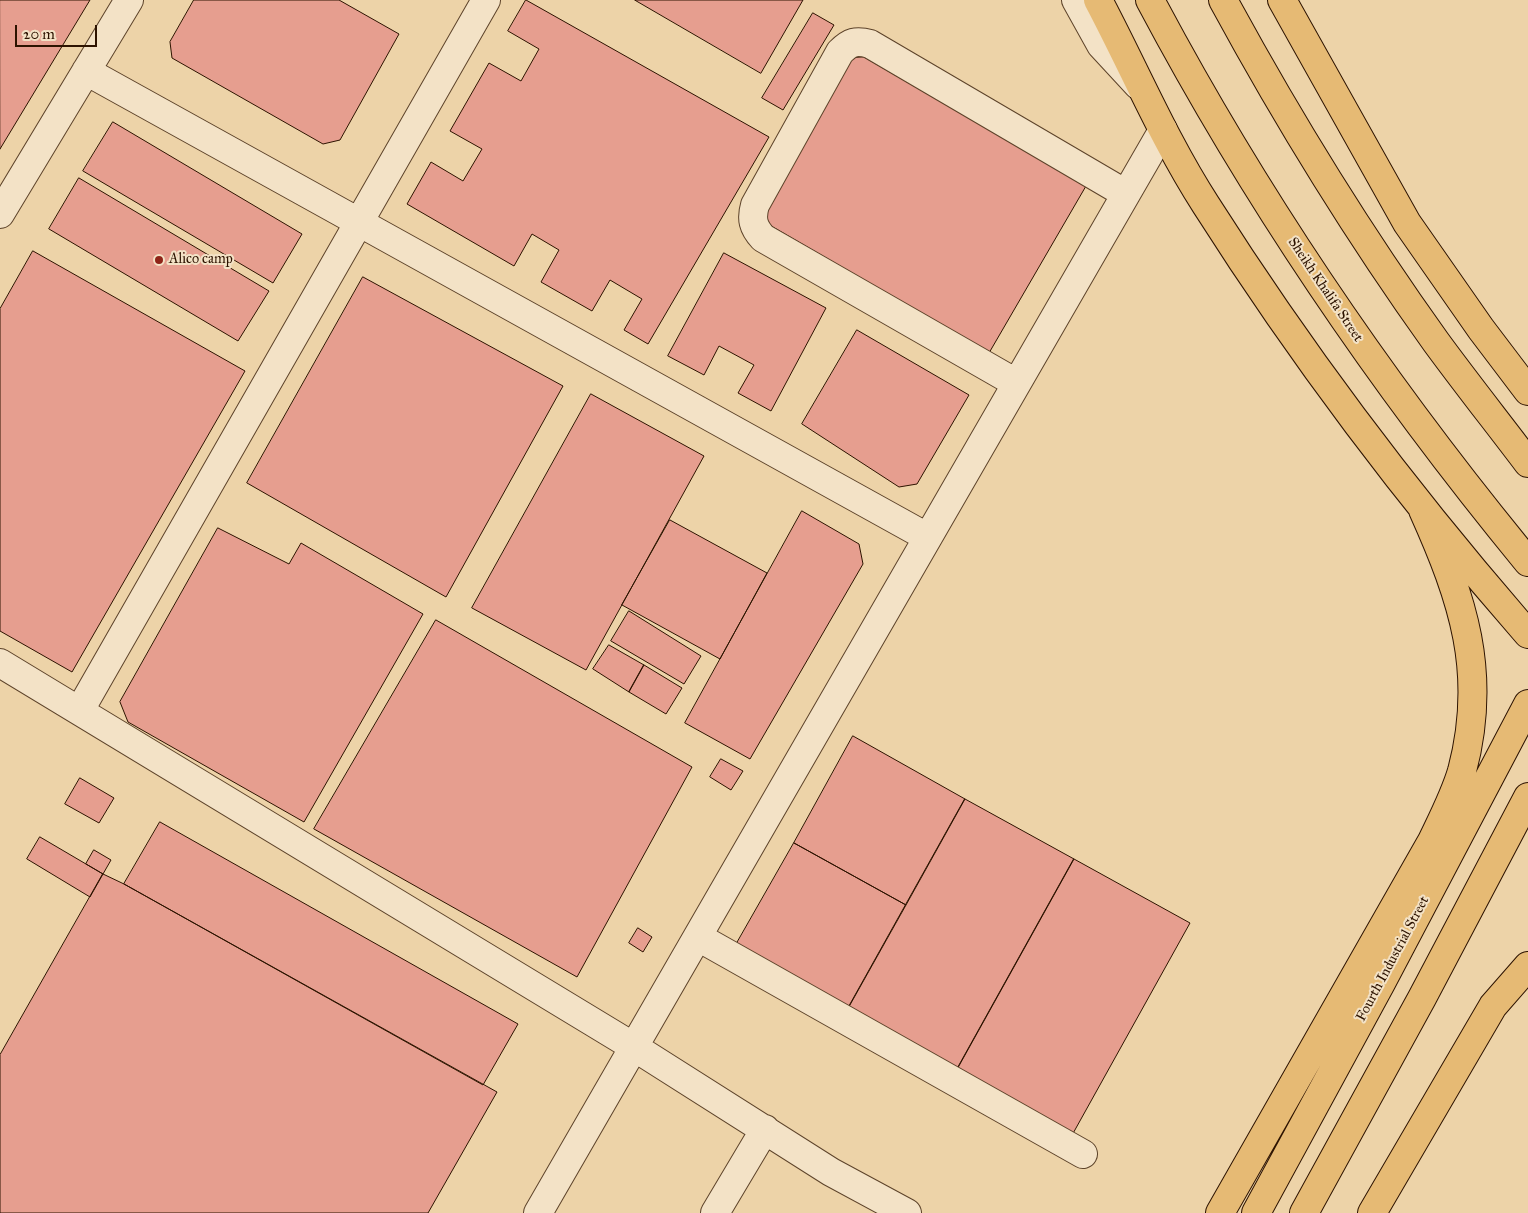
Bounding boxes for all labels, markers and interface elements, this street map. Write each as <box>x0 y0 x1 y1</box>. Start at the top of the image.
scale bar <box>18 15 100 47</box>
text: 20 m <box>23 25 55 43</box>
street label: Sheikh Khalifa Street <box>1284 235 1366 345</box>
place label: Alico camp <box>169 252 233 268</box>
marker: Alico camp <box>153 254 165 266</box>
street label: Fourth Industrial Street <box>1353 894 1433 1024</box>

